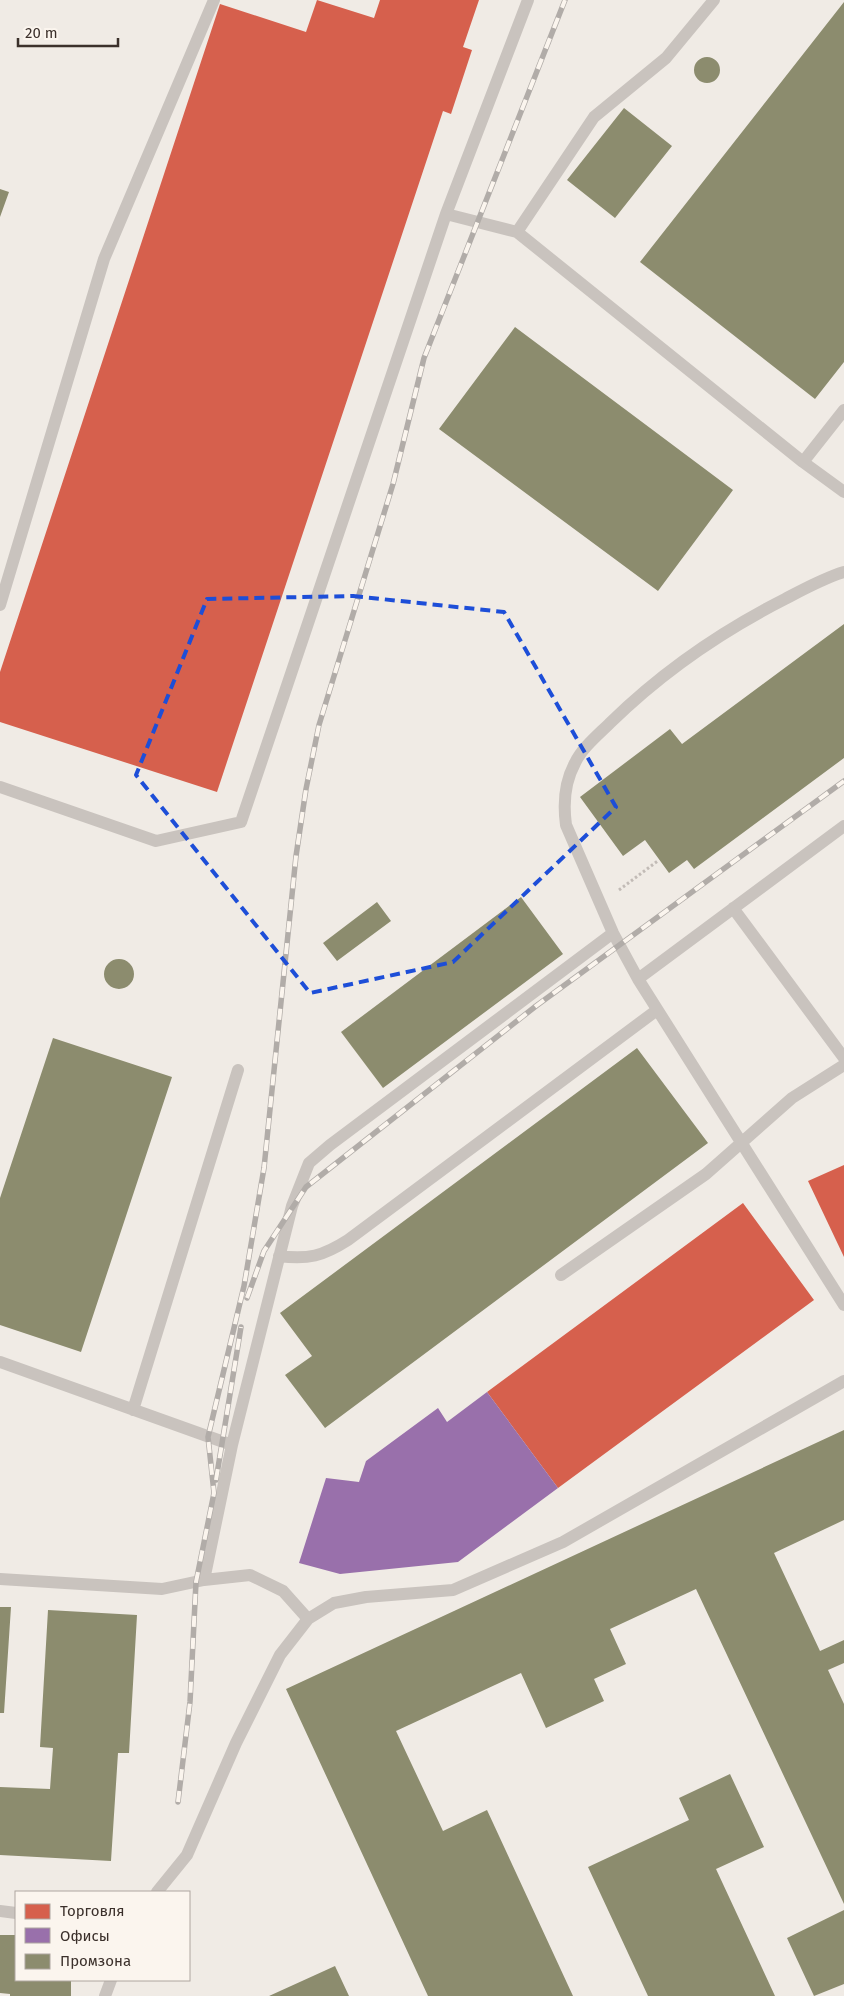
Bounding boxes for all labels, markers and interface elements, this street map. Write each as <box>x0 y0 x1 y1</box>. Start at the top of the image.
scale bar <box>18 15 118 47</box>
text: 20 m <box>25 24 58 42</box>
legend <box>15 1891 190 1981</box>
text: Торговля <box>60 1902 125 1920</box>
text: Офисы <box>60 1927 110 1945</box>
text: Промзона <box>60 1952 131 1970</box>

